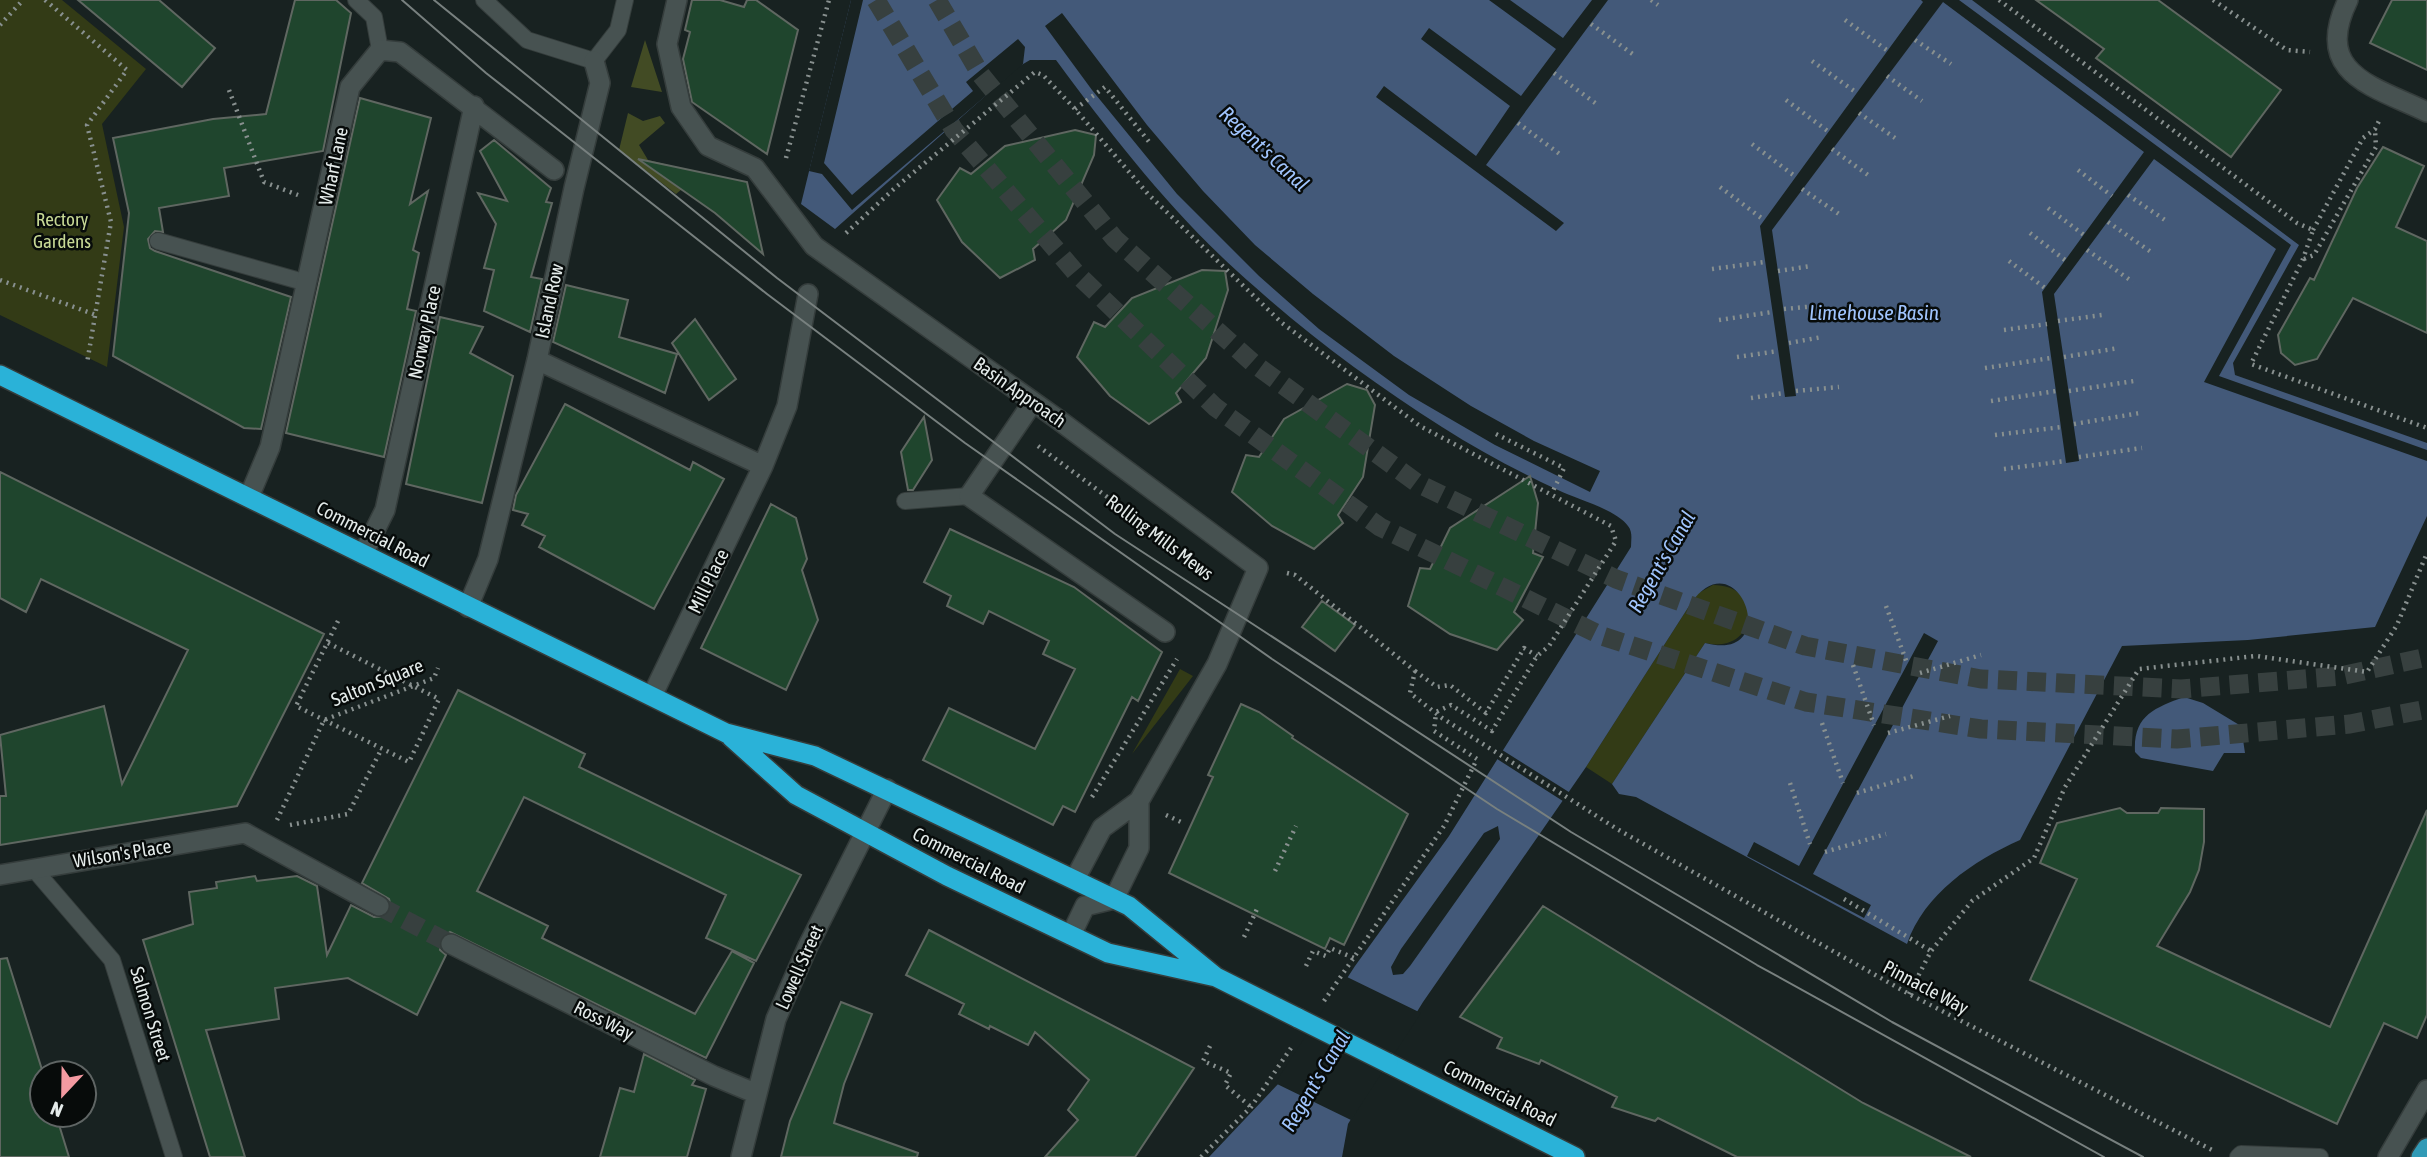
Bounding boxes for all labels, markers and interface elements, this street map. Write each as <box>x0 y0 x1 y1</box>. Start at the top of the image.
water label: Regent's Canal <box>1215 101 1314 196</box>
street label: Wharf Lane <box>314 125 352 207</box>
park label: Rectory Gardens <box>33 208 91 252</box>
street label: Island Row <box>530 261 568 340</box>
street label: Norway Place <box>403 283 445 381</box>
water label: Limehouse Basin <box>1809 300 1939 324</box>
street label: Basin Approach <box>970 352 1070 432</box>
street label: Rolling Mills Mews <box>1102 490 1218 585</box>
street label: Commercial Road <box>313 496 433 572</box>
water label: Regent's Canal <box>1622 506 1700 617</box>
street label: Mill Place <box>683 545 733 617</box>
street label: Salton Square <box>328 654 426 710</box>
street label: Commercial Road <box>909 822 1029 898</box>
street label: Wilson's Place <box>71 834 173 872</box>
street label: Lowell Street <box>771 921 827 1013</box>
street label: Pinnacle Way <box>1880 955 1973 1019</box>
street label: Salmon Street <box>126 964 176 1064</box>
street label: Ross Way <box>570 996 638 1044</box>
water label: Regent's Canal <box>1276 1026 1355 1135</box>
street label: Commercial Road <box>1440 1055 1560 1131</box>
north arrow <box>28 1059 98 1129</box>
text: N <box>47 1097 66 1122</box>

